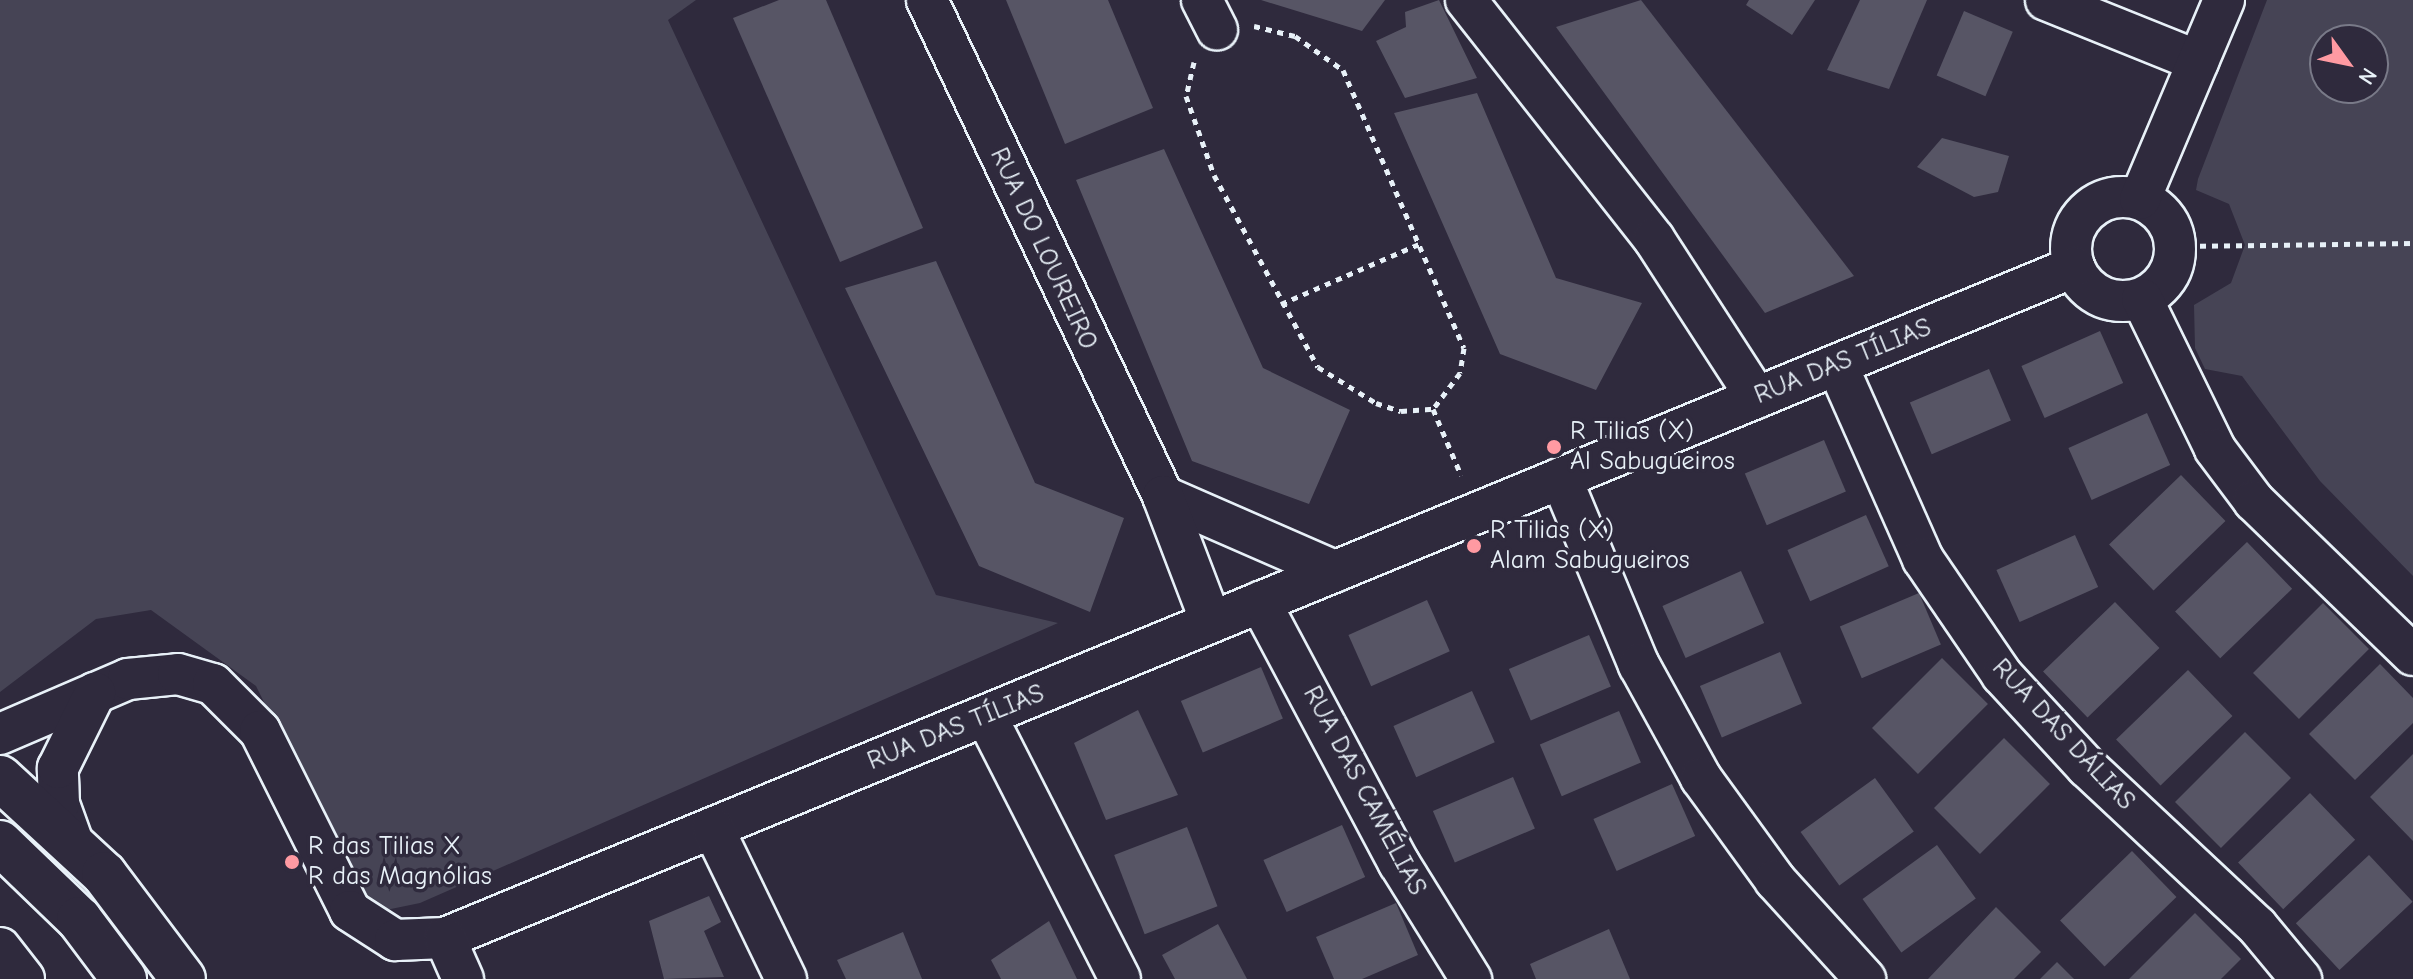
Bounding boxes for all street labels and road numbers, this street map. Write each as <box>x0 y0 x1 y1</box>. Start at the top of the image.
street label: RUA DO LOUREIRO <box>983 143 1103 355</box>
street label: RUA DAS TÍLIAS <box>1750 312 1936 412</box>
street label: RUA DAS DÁLIAS <box>1985 653 2141 817</box>
street label: RUA DAS TÍLIAS <box>863 678 1049 778</box>
street label: RUA DAS CAMÉLIAS <box>1296 681 1432 901</box>

